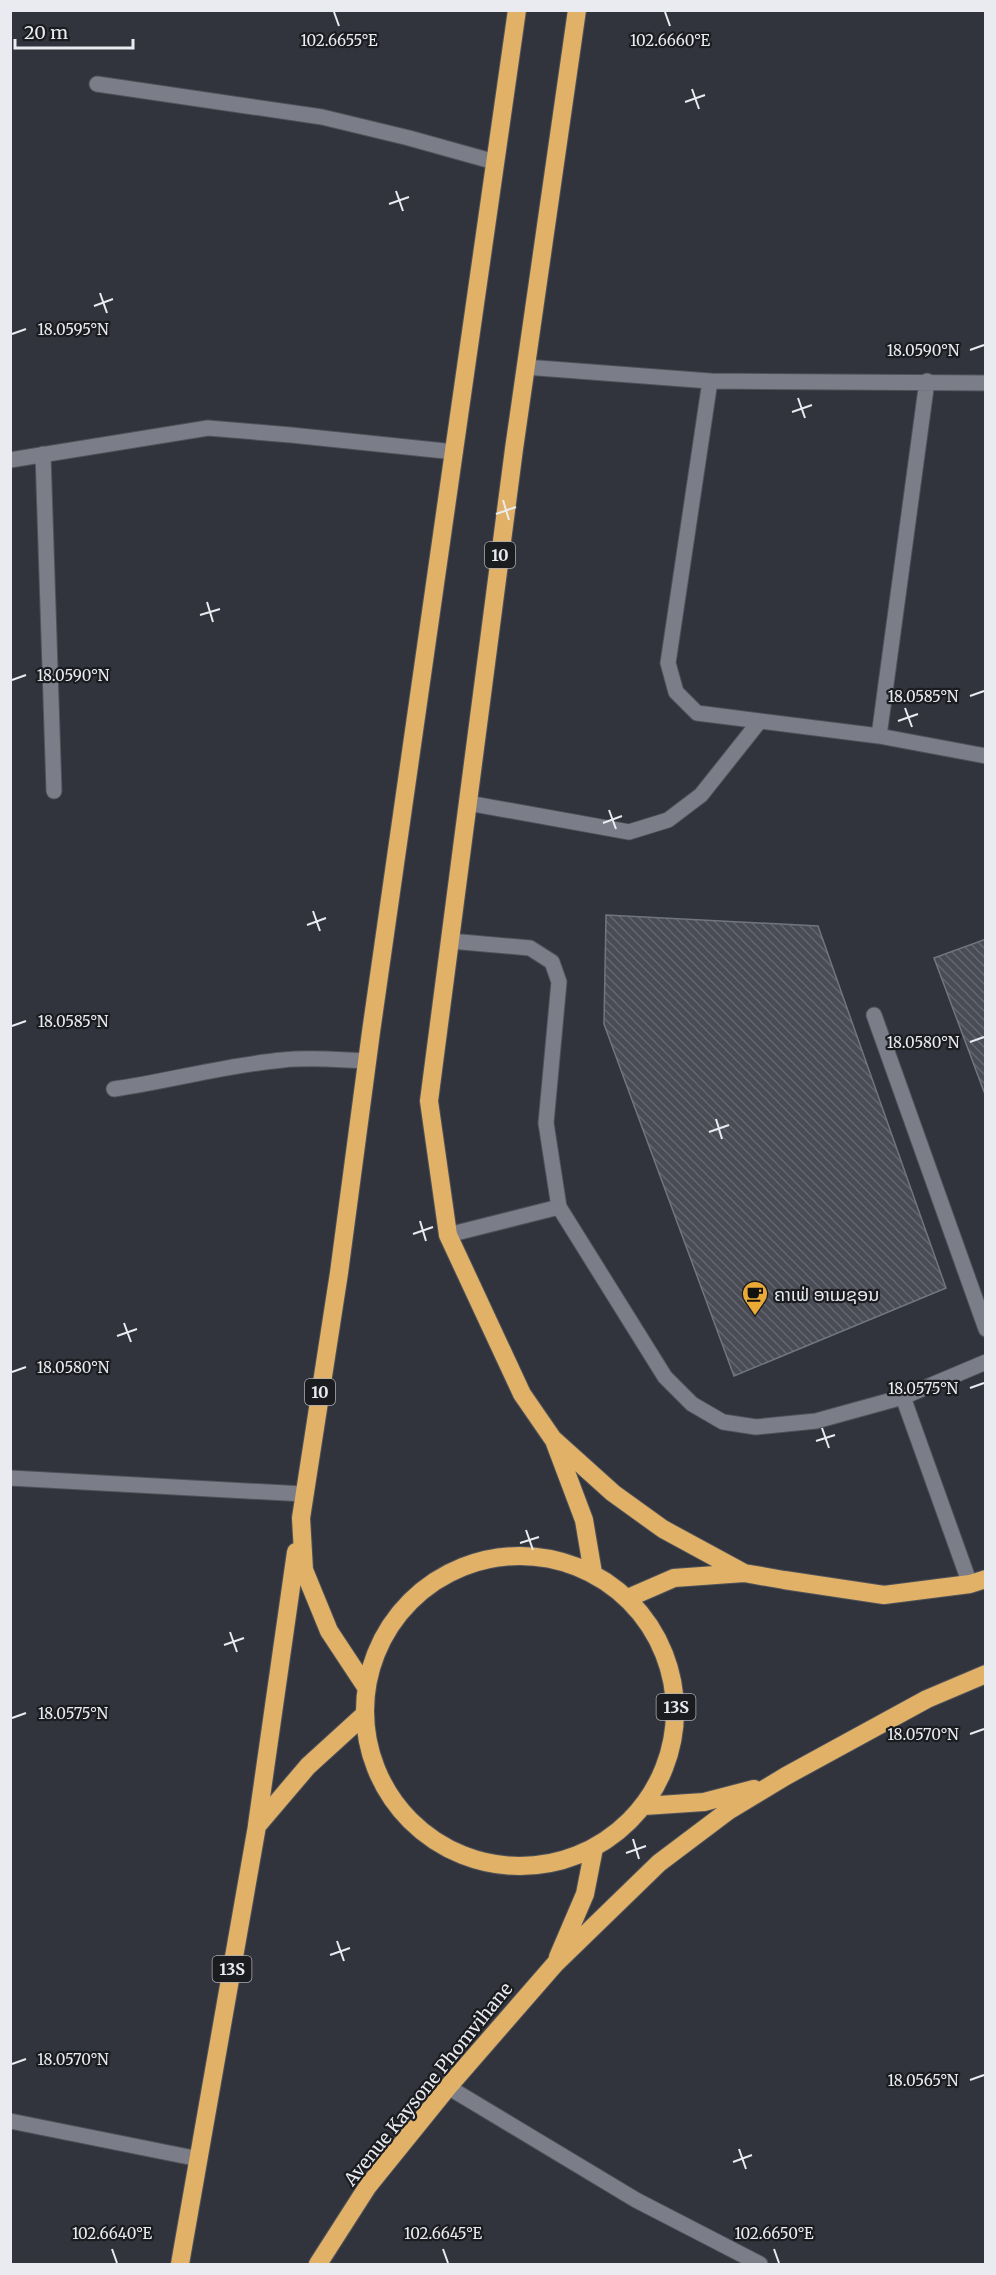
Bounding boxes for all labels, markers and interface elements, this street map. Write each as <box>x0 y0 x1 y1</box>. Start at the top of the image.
scale bar <box>15 12 134 50</box>
text: 20 m <box>24 21 68 44</box>
text: 102.6655°E <box>300 31 378 50</box>
text: 102.6660°E <box>630 31 711 50</box>
text: 18.0595°N <box>38 320 109 339</box>
text: 18.0590°N <box>887 341 960 360</box>
road number: 10 <box>485 542 515 568</box>
text: 18.0590°N <box>37 666 110 685</box>
text: 18.0585°N <box>888 687 959 706</box>
text: 18.0585°N <box>38 1012 109 1031</box>
text: 18.0580°N <box>887 1033 960 1052</box>
cafe icon: ຄາເຟ່ ອາເມຊອນ <box>740 1279 770 1317</box>
place label: ຄາເຟ່ ອາເມຊອນ <box>774 1283 879 1306</box>
text: 18.0580°N <box>37 1358 110 1377</box>
road number: 10 <box>305 1379 335 1405</box>
text: 18.0575°N <box>888 1379 958 1398</box>
road number: 13S <box>656 1694 696 1720</box>
text: 18.0575°N <box>38 1704 108 1723</box>
text: 18.0570°N <box>887 1725 959 1744</box>
road number: 13S <box>212 1956 252 1982</box>
street label: Avenue Kaysone Phomvihane <box>338 1978 517 2191</box>
text: 18.0570°N <box>37 2050 109 2069</box>
text: 18.0565°N <box>888 2071 959 2090</box>
text: 102.6640°E <box>72 2224 153 2243</box>
text: 102.6645°E <box>404 2224 482 2243</box>
text: 102.6650°E <box>735 2224 814 2243</box>

